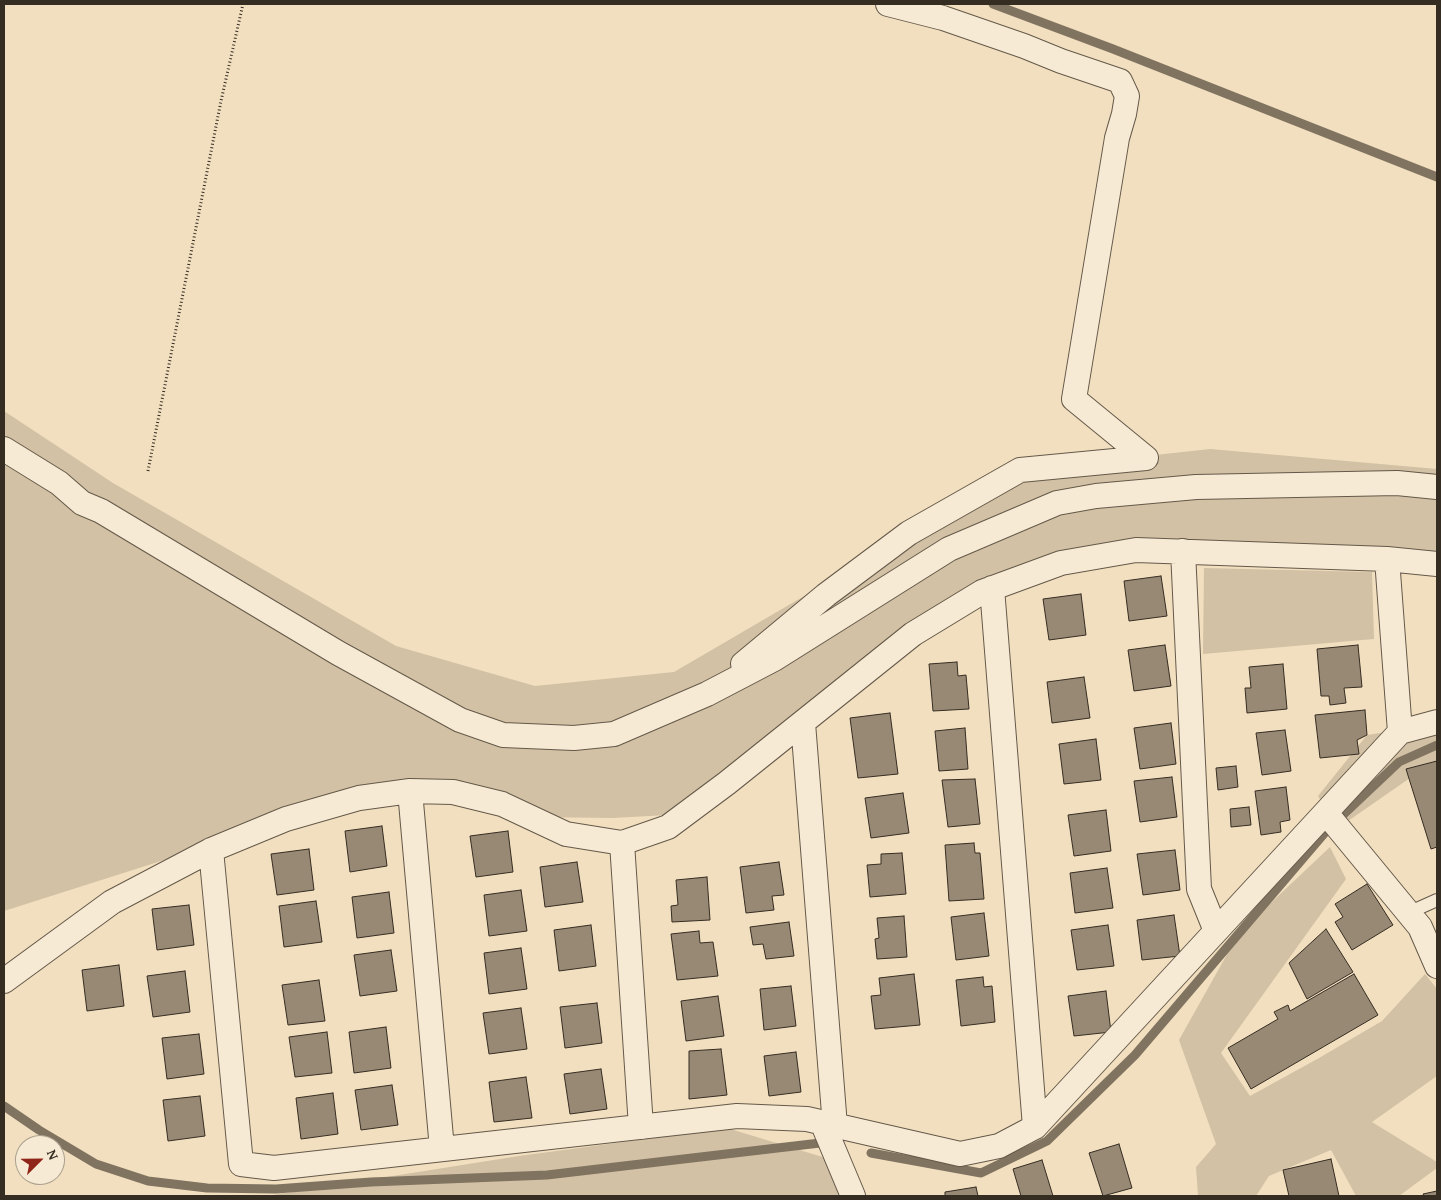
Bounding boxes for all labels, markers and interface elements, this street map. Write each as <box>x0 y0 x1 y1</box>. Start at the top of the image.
north arrow <box>15 1135 65 1185</box>
text: N <box>42 1146 64 1163</box>

